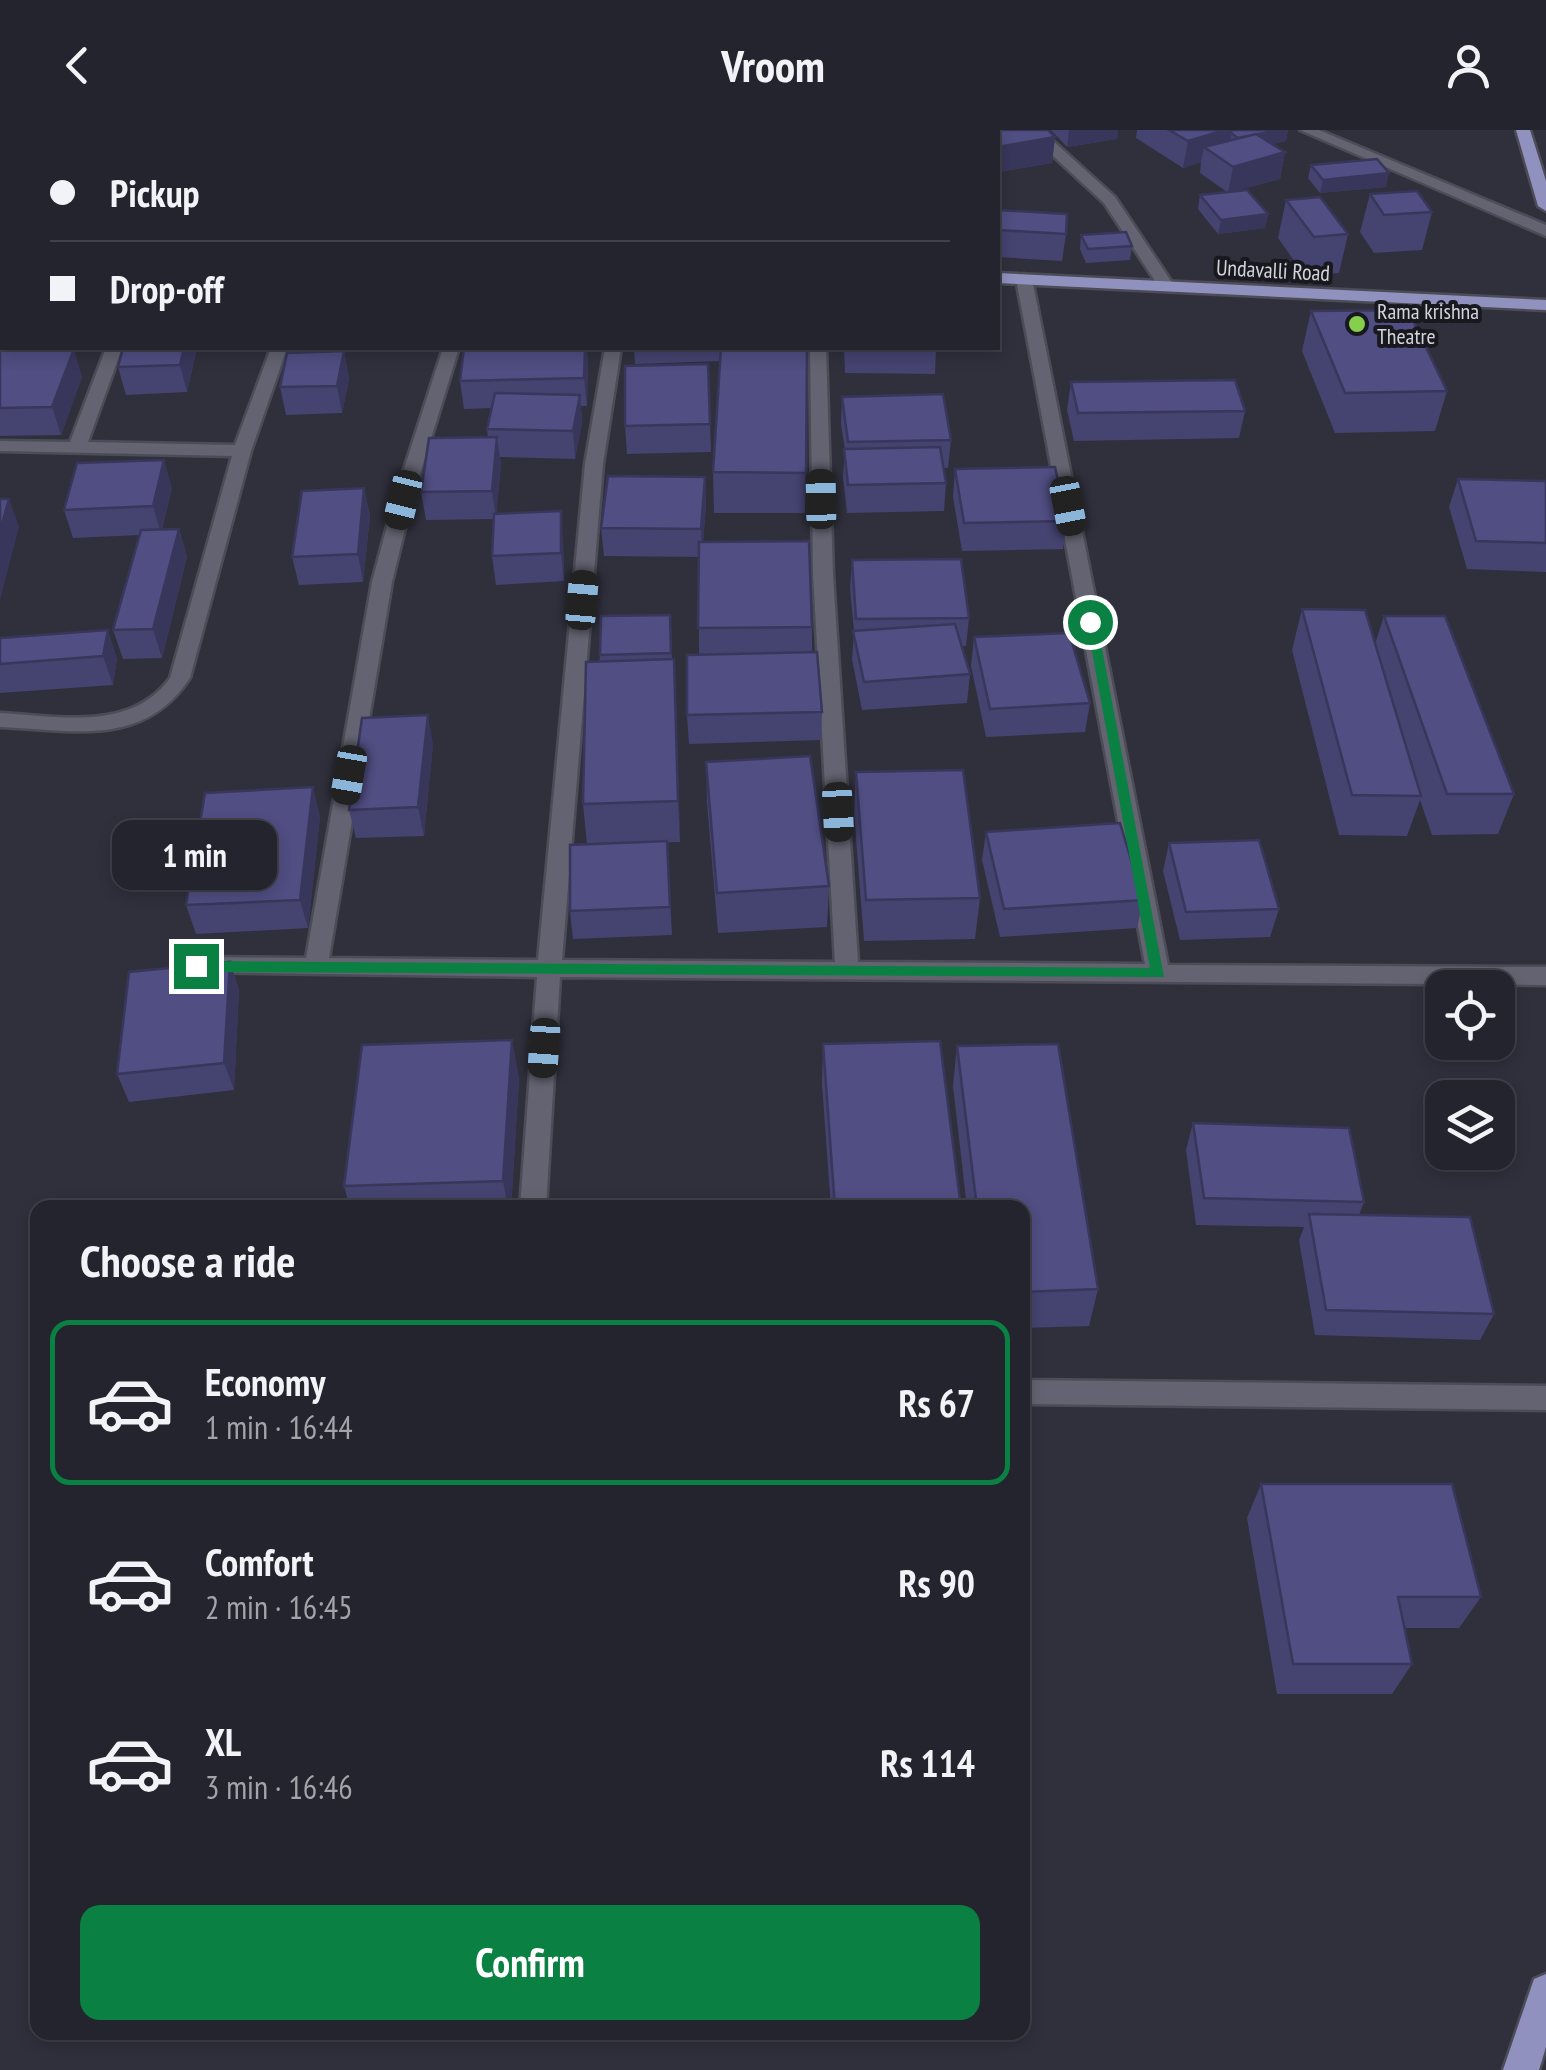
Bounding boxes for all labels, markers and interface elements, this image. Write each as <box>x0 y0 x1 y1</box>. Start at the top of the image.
text: Vroom <box>721 36 825 94</box>
icon: back <box>50 38 105 93</box>
icon: person <box>1441 38 1496 93</box>
text: Pickup <box>110 168 200 217</box>
street label: Undavalli Road <box>1215 253 1331 287</box>
text: Drop-off <box>110 264 224 313</box>
place label: Rama krishna Theatre <box>1377 297 1479 350</box>
marker: Rama krishna Theatre <box>1346 313 1368 335</box>
car <box>381 467 425 533</box>
car <box>805 469 837 529</box>
car <box>1048 474 1088 538</box>
car <box>564 569 600 631</box>
route start <box>1068 600 1113 645</box>
car <box>329 743 369 807</box>
car <box>821 781 855 843</box>
callout: 1 min <box>114 821 278 891</box>
text: 1 min <box>162 834 227 876</box>
route end <box>174 944 219 989</box>
map controls <box>1425 970 1515 1170</box>
button: locate <box>1425 970 1515 1060</box>
car <box>527 1017 561 1079</box>
button: layers <box>1425 1080 1515 1170</box>
text: Choose a ride <box>80 1231 295 1289</box>
text: Economy <box>205 1357 325 1406</box>
icon: car <box>85 1358 175 1448</box>
text: Rs 67 <box>898 1378 975 1427</box>
text: 1 min · 16:44 <box>205 1406 353 1448</box>
text: Comfort <box>205 1537 314 1586</box>
icon: car <box>85 1538 175 1628</box>
text: Rs 90 <box>898 1558 975 1607</box>
text: 2 min · 16:45 <box>205 1586 353 1628</box>
text: XL <box>205 1717 241 1766</box>
icon: car <box>85 1718 175 1808</box>
text: Rs 114 <box>880 1738 975 1787</box>
text: 3 min · 16:46 <box>205 1766 353 1808</box>
button: Confirm <box>80 1905 980 2020</box>

